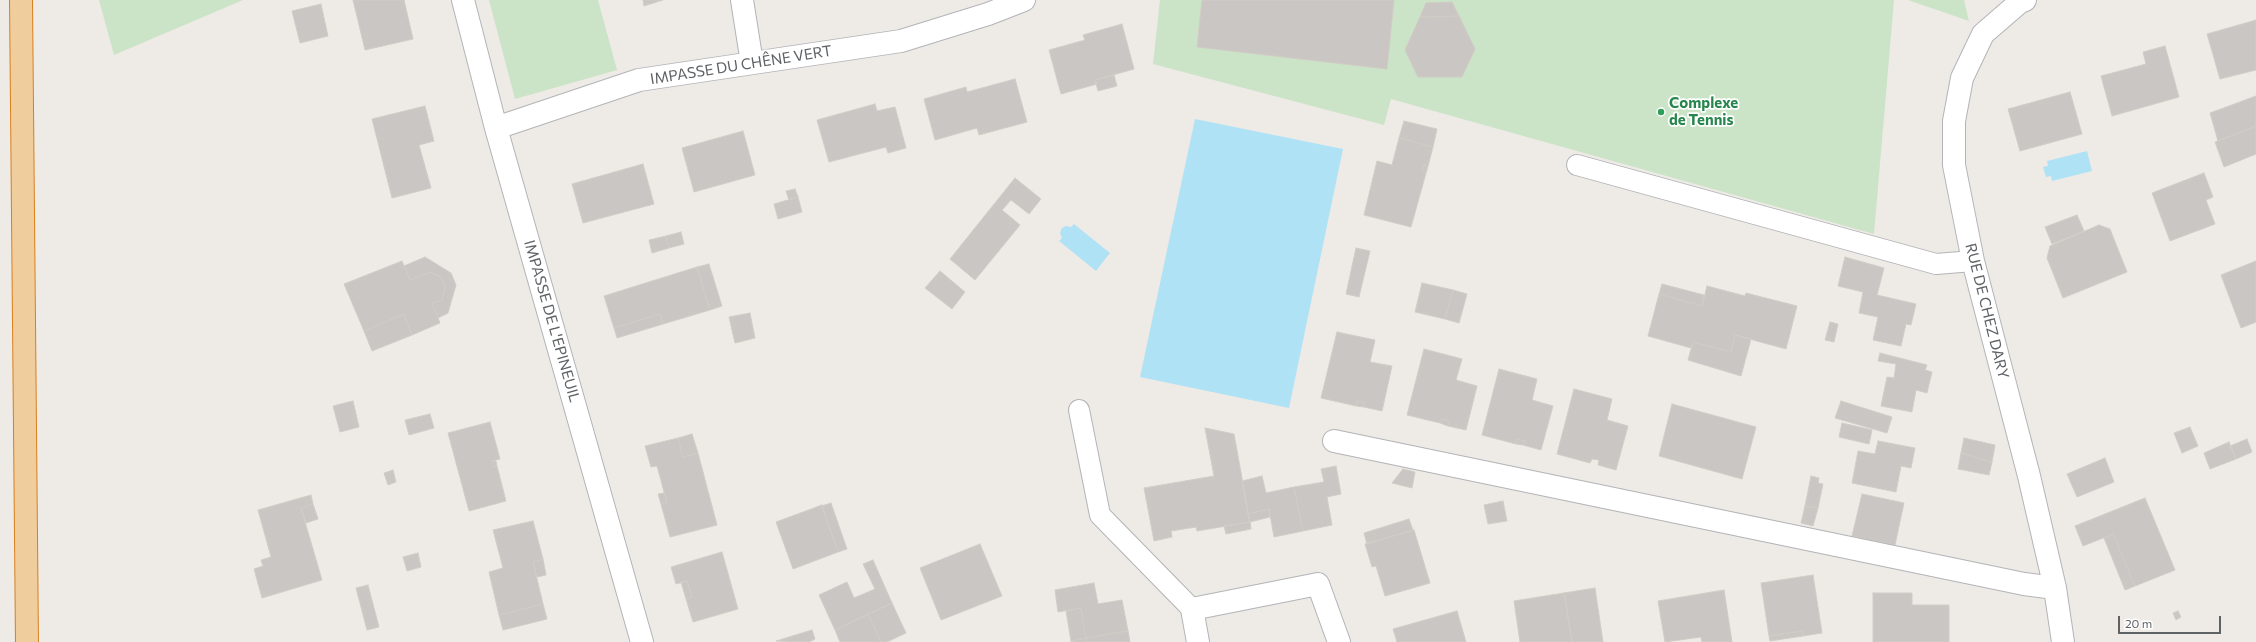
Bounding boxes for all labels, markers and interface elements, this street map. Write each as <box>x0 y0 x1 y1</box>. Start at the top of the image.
street label: IMPASSE DU CHÊNE VERT <box>649 42 833 88</box>
place label: Complexe de Tennis <box>1669 94 1738 129</box>
marker: Complexe de Tennis <box>1656 107 1666 117</box>
street label: IMPASSE DE L'EPINEUIL <box>520 238 584 404</box>
street label: RUE DE CHEZ DARY <box>1961 241 2013 381</box>
scale bar <box>2120 608 2223 634</box>
text: 20 m <box>2125 616 2152 630</box>

